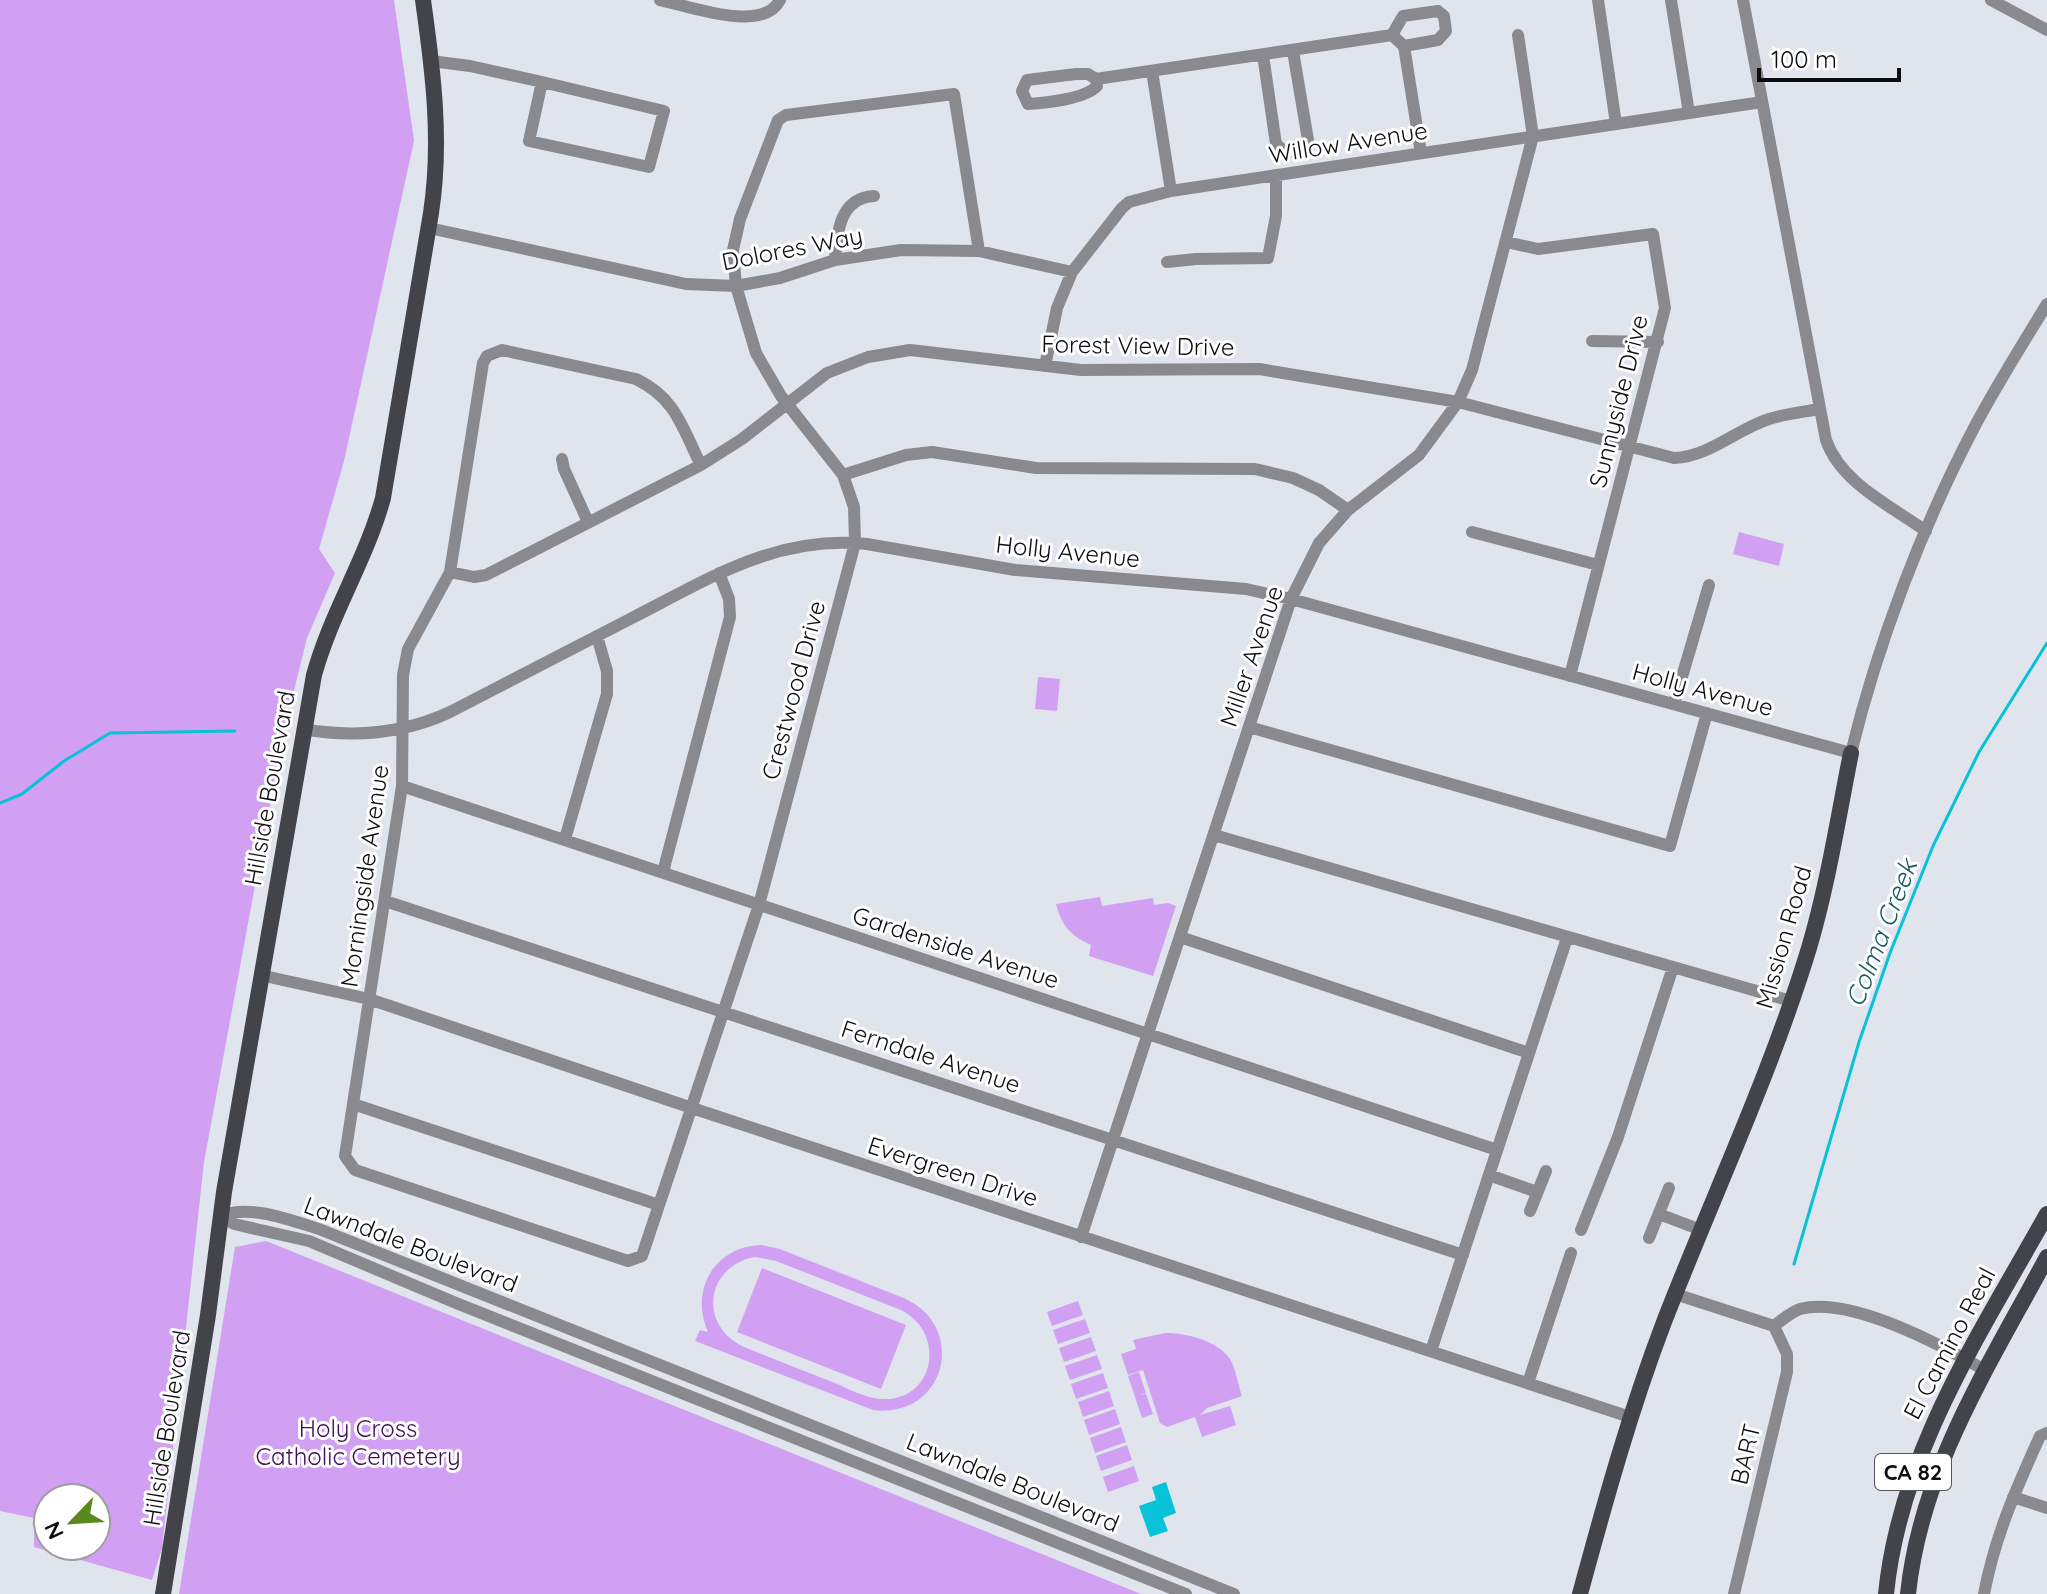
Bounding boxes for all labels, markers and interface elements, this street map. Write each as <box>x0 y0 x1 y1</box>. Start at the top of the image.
scale bar <box>1759 32 1899 82</box>
text: 100 m <box>1771 44 1837 74</box>
street label: Willow Avenue <box>1266 115 1430 169</box>
street label: Dolores Way <box>719 220 865 276</box>
street label: Sunnyside Drive <box>1582 312 1654 490</box>
street label: Forest View Drive <box>1041 328 1235 362</box>
street label: Holly Avenue <box>994 529 1142 573</box>
street label: Miller Avenue <box>1213 582 1289 730</box>
street label: Crestwood Drive <box>755 597 831 783</box>
street label: Holly Avenue <box>1629 656 1777 722</box>
street label: Hillside Boulevard <box>237 688 301 888</box>
street label: Morningside Avenue <box>334 763 394 989</box>
water label: Colma Creek <box>1838 853 1925 1011</box>
street label: Mission Road <box>1748 862 1818 1012</box>
street label: Gardenside Avenue <box>849 899 1063 995</box>
street label: Ferndale Avenue <box>838 1013 1024 1099</box>
street label: Evergreen Drive <box>864 1129 1042 1213</box>
street label: Lawndale Boulevard <box>300 1189 522 1299</box>
street label: El Camino Real <box>1896 1262 2002 1424</box>
street label: Hillside Boulevard <box>136 1328 196 1528</box>
park label: Holy Cross Catholic Cemetery <box>255 1413 461 1471</box>
street label: BART <box>1723 1421 1767 1487</box>
street label: Lawndale Boulevard <box>902 1426 1124 1538</box>
road number: CA 82 <box>1875 1454 1951 1490</box>
north arrow <box>32 1482 112 1562</box>
text: N <box>38 1517 70 1544</box>

